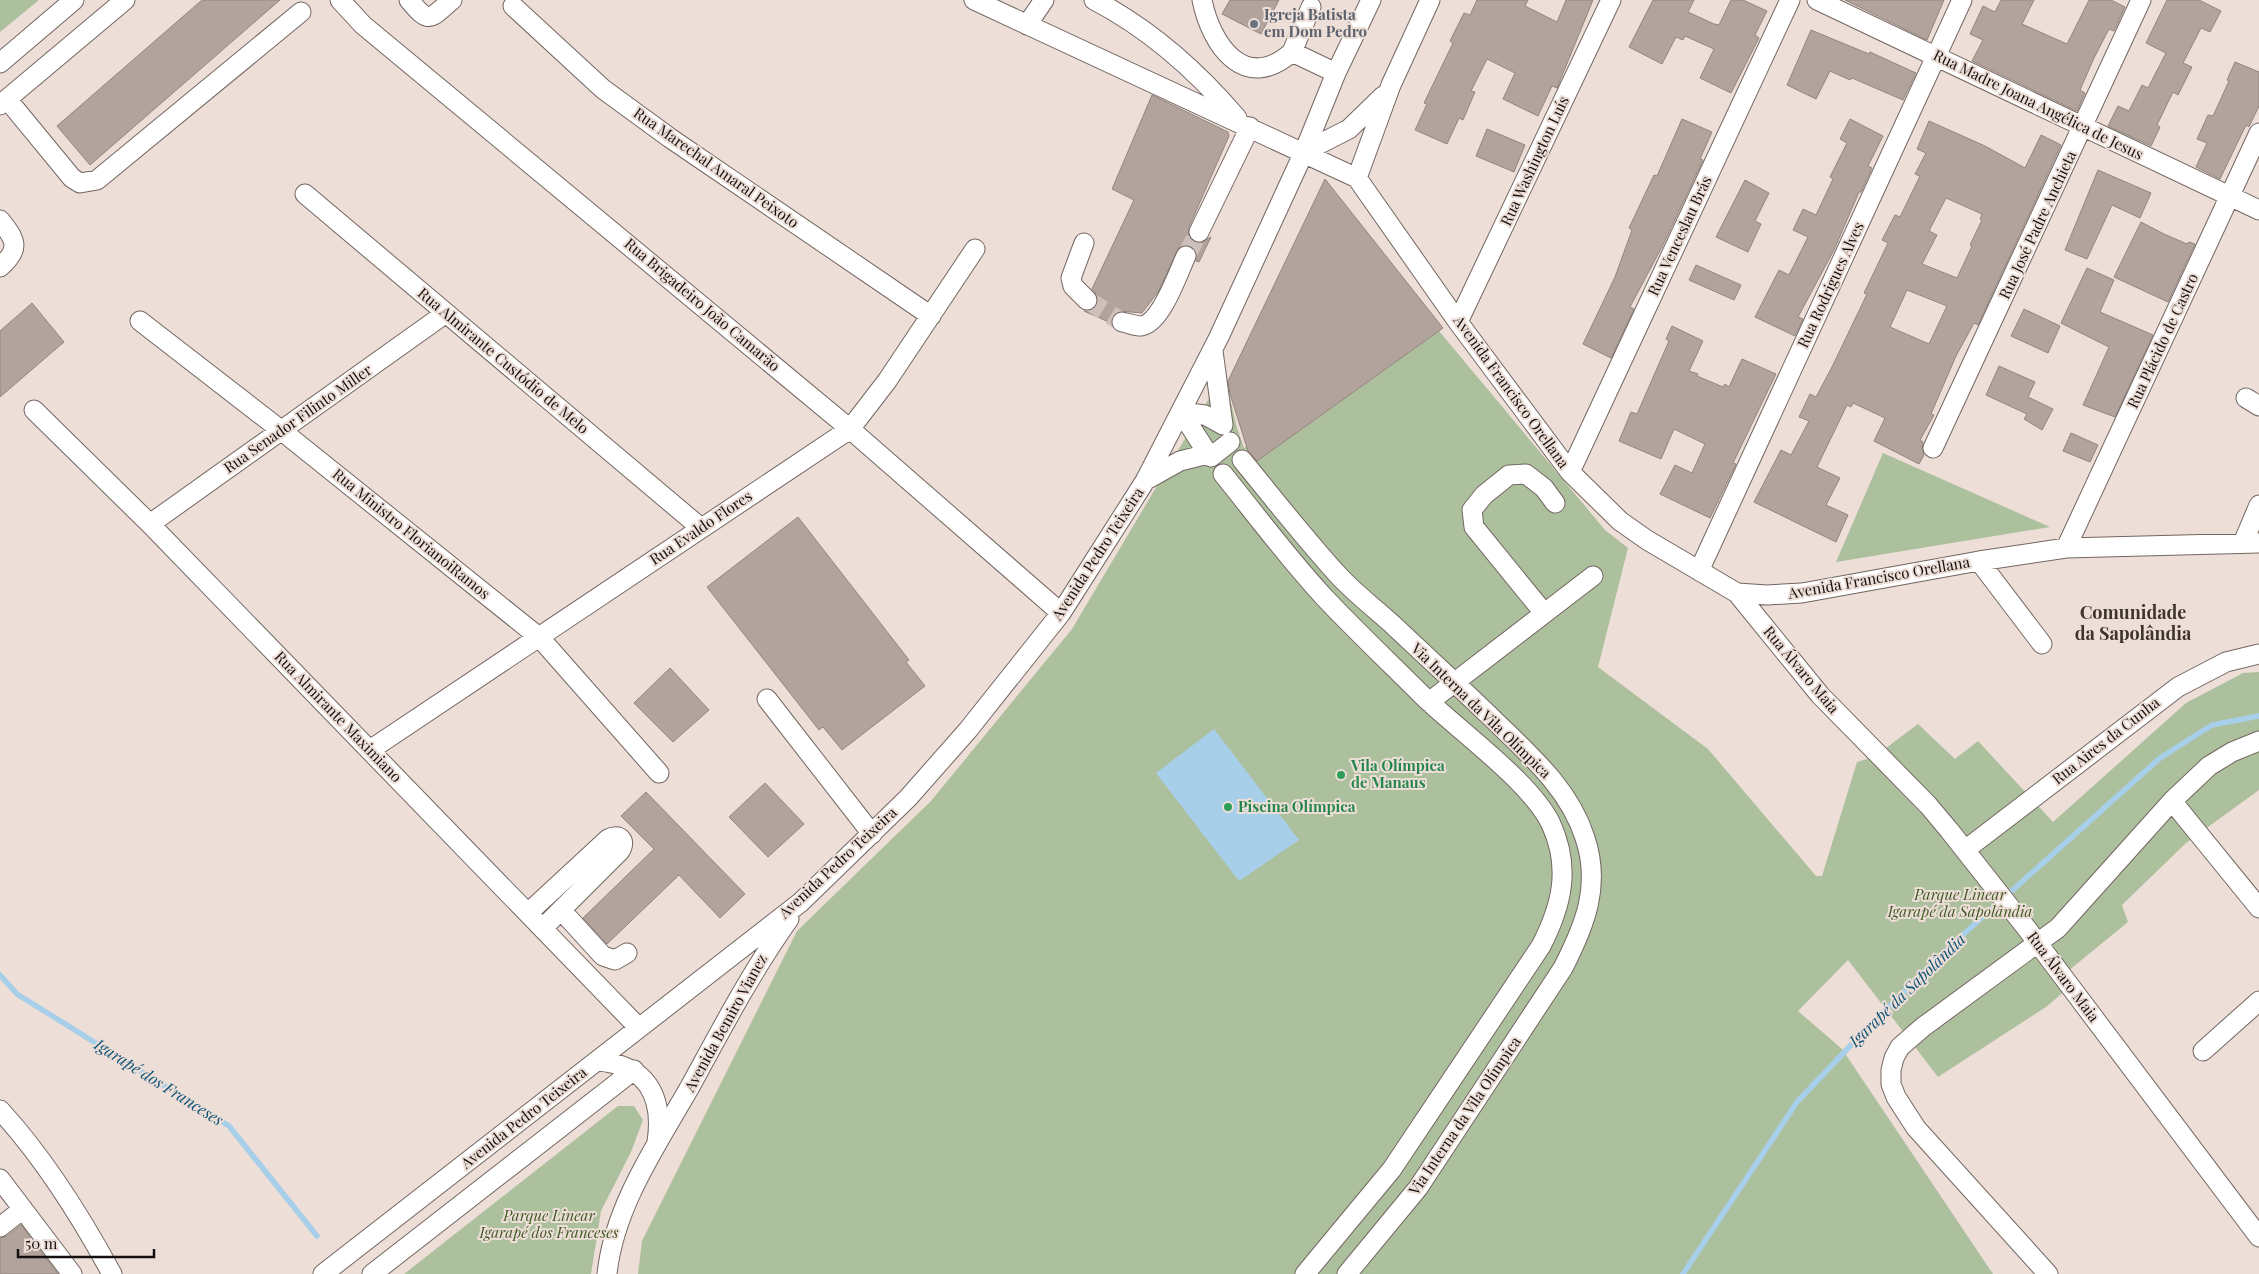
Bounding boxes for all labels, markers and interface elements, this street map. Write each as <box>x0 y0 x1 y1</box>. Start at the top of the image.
place label: Igreja Batista em Dom Pedro <box>1264 4 1367 41</box>
marker: Igreja Batista em Dom Pedro <box>1248 18 1260 30</box>
street label: Rua Madre Joana Angélica de Jesus <box>1930 44 2147 164</box>
street label: Rua Washington Luís <box>1495 93 1573 229</box>
street label: Rua Marechal Amaral Peixoto <box>630 102 803 232</box>
street label: Rua José Padre Anchieta <box>1994 147 2081 302</box>
street label: Rua Venceslau Brás <box>1643 172 1716 299</box>
street label: Rua Rodrigues Alves <box>1792 218 1868 351</box>
street label: Rua Brigadeiro João Camarão <box>621 233 785 375</box>
street label: Rua Plácido de Castro <box>2122 270 2202 411</box>
street label: Rua Almirante Custódio de Melo <box>414 283 593 438</box>
street label: Avenida Francisco Orellana <box>1449 310 1574 472</box>
street label: Rua Senador Filinto Miller <box>219 359 376 477</box>
street label: Rua Ministro FlorianoiRamos <box>329 463 494 603</box>
street label: Avenida Pedro Teixeira <box>1046 483 1148 625</box>
street label: Rua Evaldo Flores <box>645 485 756 569</box>
street label: Avenida Francisco Orellana <box>1785 551 1972 603</box>
district label: Comunidade da Sapolândia <box>2075 600 2192 645</box>
street label: Rua Álvaro Maia <box>1759 622 1844 718</box>
street label: Via Interna da Vila Olímpica <box>1407 637 1556 783</box>
street label: Rua Almirante Maximiano <box>271 646 407 786</box>
street label: Rua Aires da Cunha <box>2048 692 2164 788</box>
place label: Vila Olímpica de Manaus <box>1350 755 1445 792</box>
marker: Vila Olímpica de Manaus <box>1335 769 1347 781</box>
place label: Piscina Olímpica <box>1238 796 1356 816</box>
marker: Piscina Olímpica <box>1222 801 1234 813</box>
street label: Avenida Pedro Teixeira <box>773 802 901 923</box>
park label: Parque Linear Igarapé da Sapolândia <box>1887 884 2032 921</box>
street label: Rua Álvaro Maia <box>2023 927 2105 1026</box>
water label: Igarapé da Sapolândia <box>1843 928 1969 1051</box>
street label: Avenida Bemiro Vianez <box>678 950 771 1096</box>
street label: Via Interna da Vila Olímpica <box>1403 1032 1525 1199</box>
water label: Igarapé dos Franceses <box>90 1033 228 1130</box>
street label: Avenida Pedro Teixeira <box>456 1061 591 1173</box>
park label: Parque Linear Igarapé dos Franceses <box>479 1205 619 1242</box>
scale bar <box>18 1226 154 1258</box>
text: 50 m <box>25 1233 58 1253</box>

